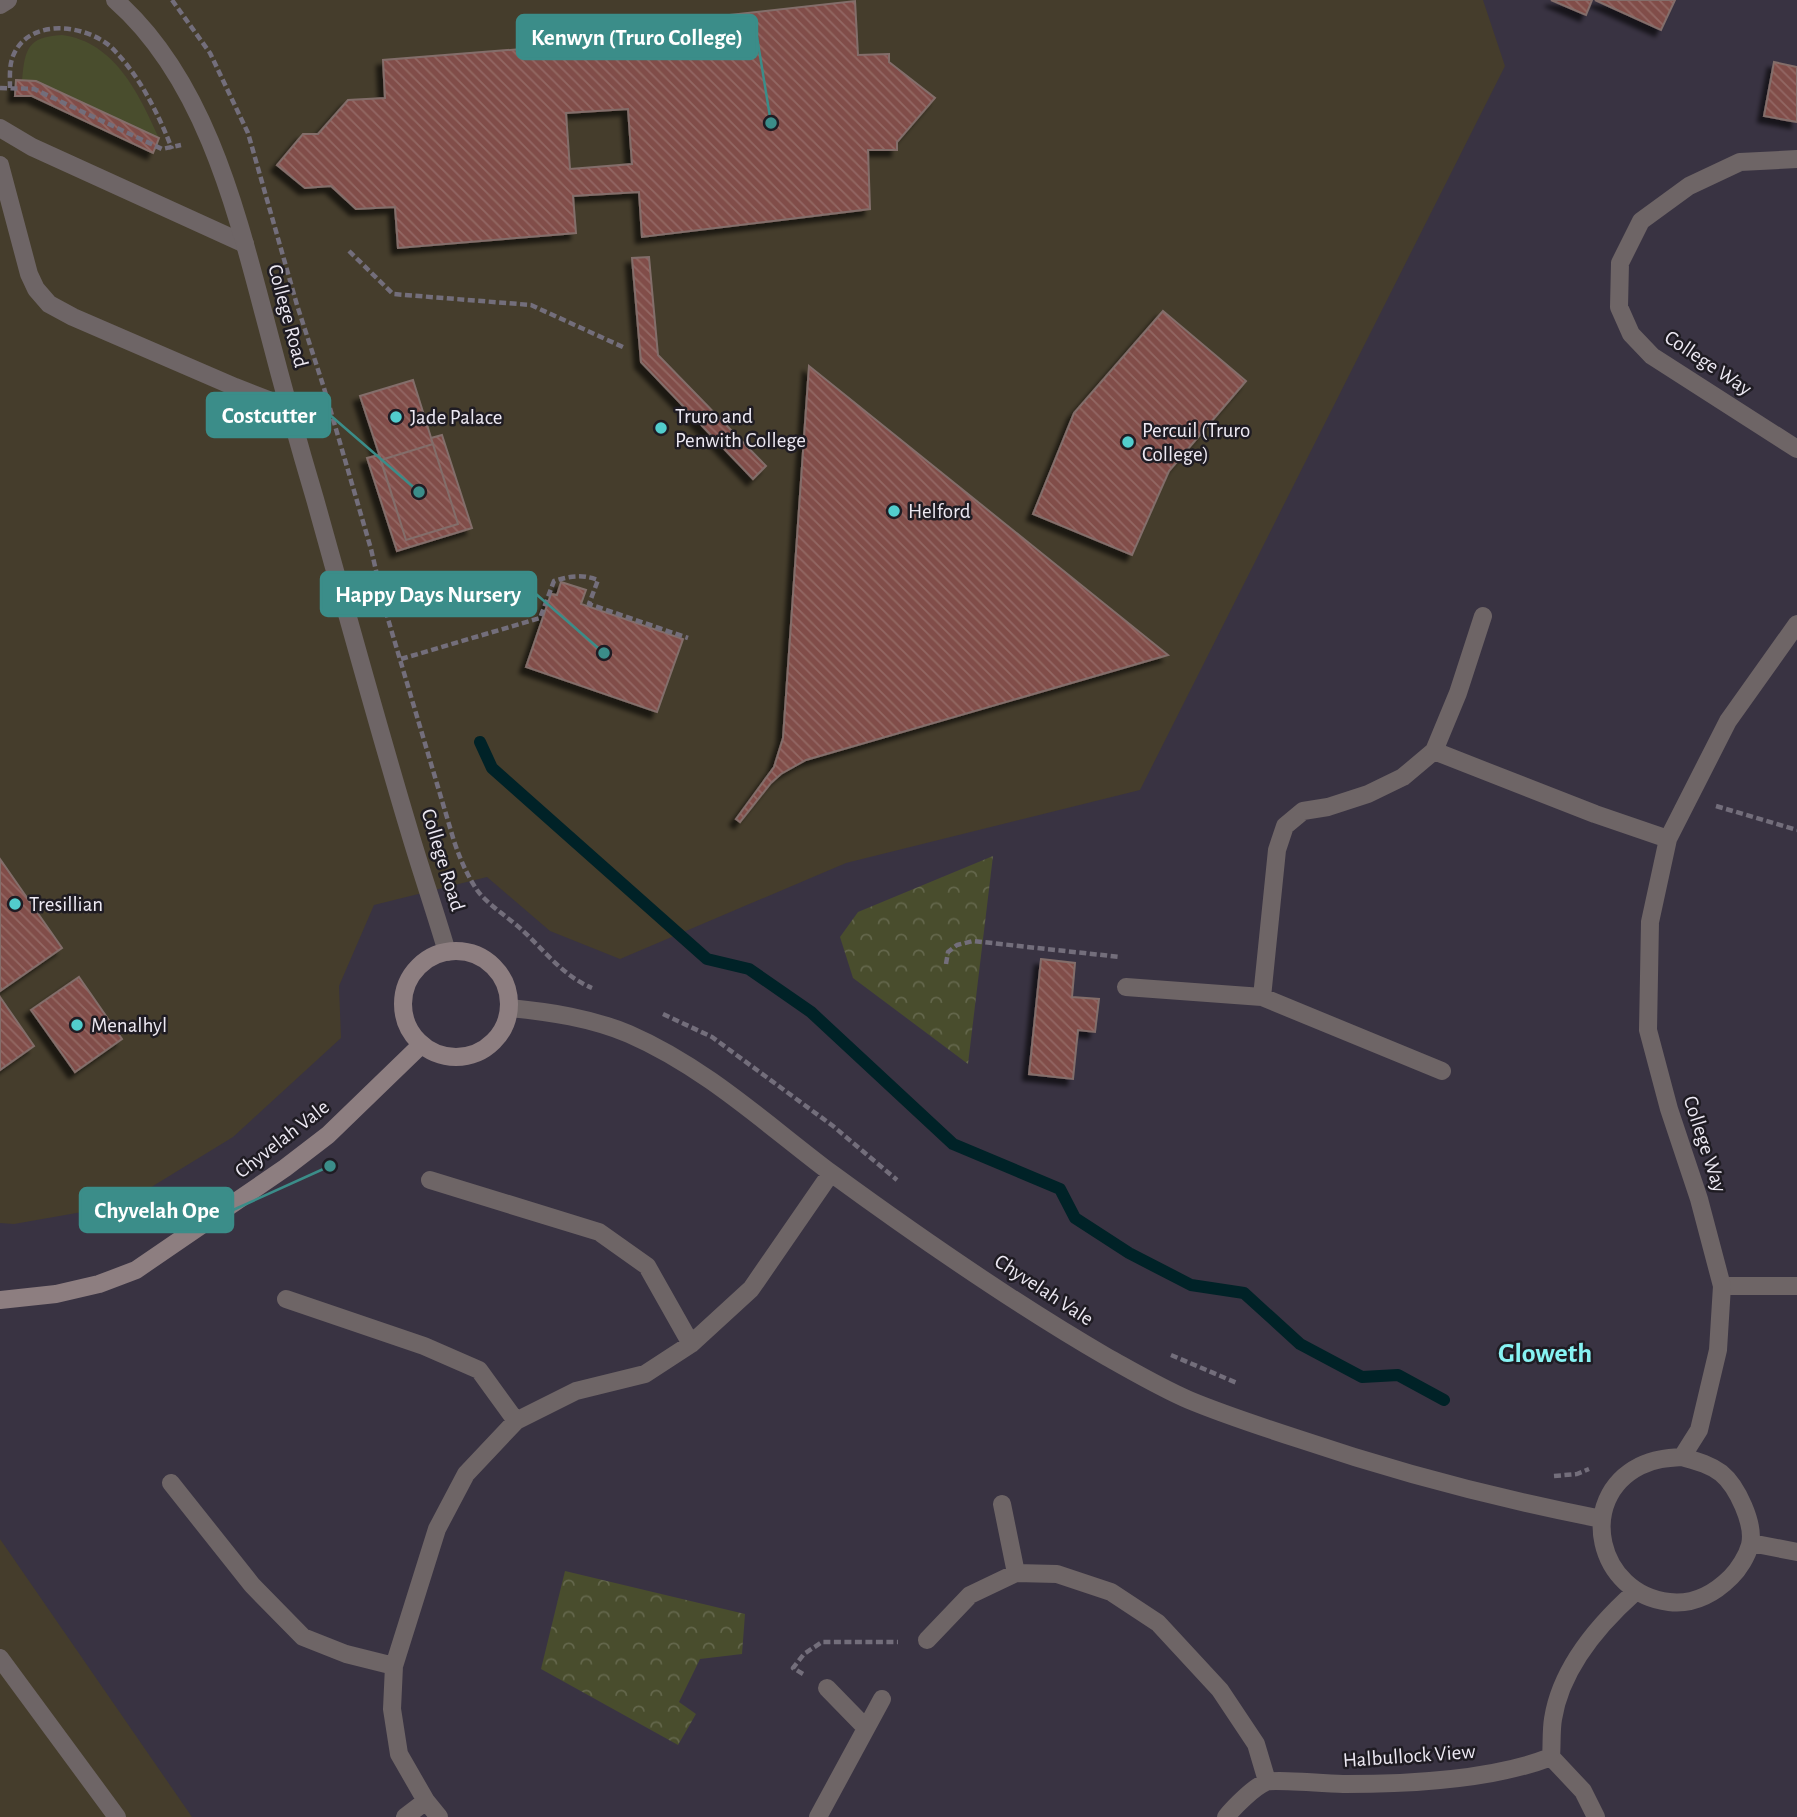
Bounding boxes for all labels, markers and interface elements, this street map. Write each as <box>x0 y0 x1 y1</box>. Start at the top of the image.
callout: Kenwyn (Truro College) <box>517 15 757 59</box>
text: Kenwyn (Truro College) <box>531 27 743 50</box>
street label: College Road <box>264 262 312 370</box>
street label: College Way <box>1661 326 1755 400</box>
callout: Costcutter <box>207 393 330 437</box>
text: Costcutter <box>222 405 316 428</box>
place label: Truro and Penwith College <box>675 406 806 451</box>
place label: Jade Palace <box>410 407 503 428</box>
marker: Jade Palace <box>388 409 404 425</box>
marker: Truro and Penwith College <box>653 420 669 436</box>
place label: Percuil (Truro College) <box>1142 420 1250 465</box>
marker: Percuil (Truro College) <box>1120 434 1136 450</box>
place label: Helford <box>908 501 971 522</box>
marker: Helford <box>886 503 902 519</box>
callout: Happy Days Nursery <box>321 572 536 616</box>
text: Happy Days Nursery <box>335 584 522 607</box>
street label: College Road <box>417 806 469 914</box>
place label: Tresillian <box>29 894 103 915</box>
marker: Tresillian <box>7 896 23 912</box>
place label: Menalhyl <box>91 1015 167 1036</box>
marker: Menalhyl <box>69 1017 85 1033</box>
street label: College Way <box>1680 1093 1730 1195</box>
street label: Chyvelah Vale <box>231 1096 333 1182</box>
callout: Chyvelah Ope <box>80 1188 233 1232</box>
text: Chyvelah Ope <box>94 1200 220 1223</box>
street label: Chyvelah Vale <box>991 1250 1097 1330</box>
district label: Gloweth <box>1498 1340 1592 1368</box>
street label: Halbullock View <box>1342 1741 1476 1771</box>

